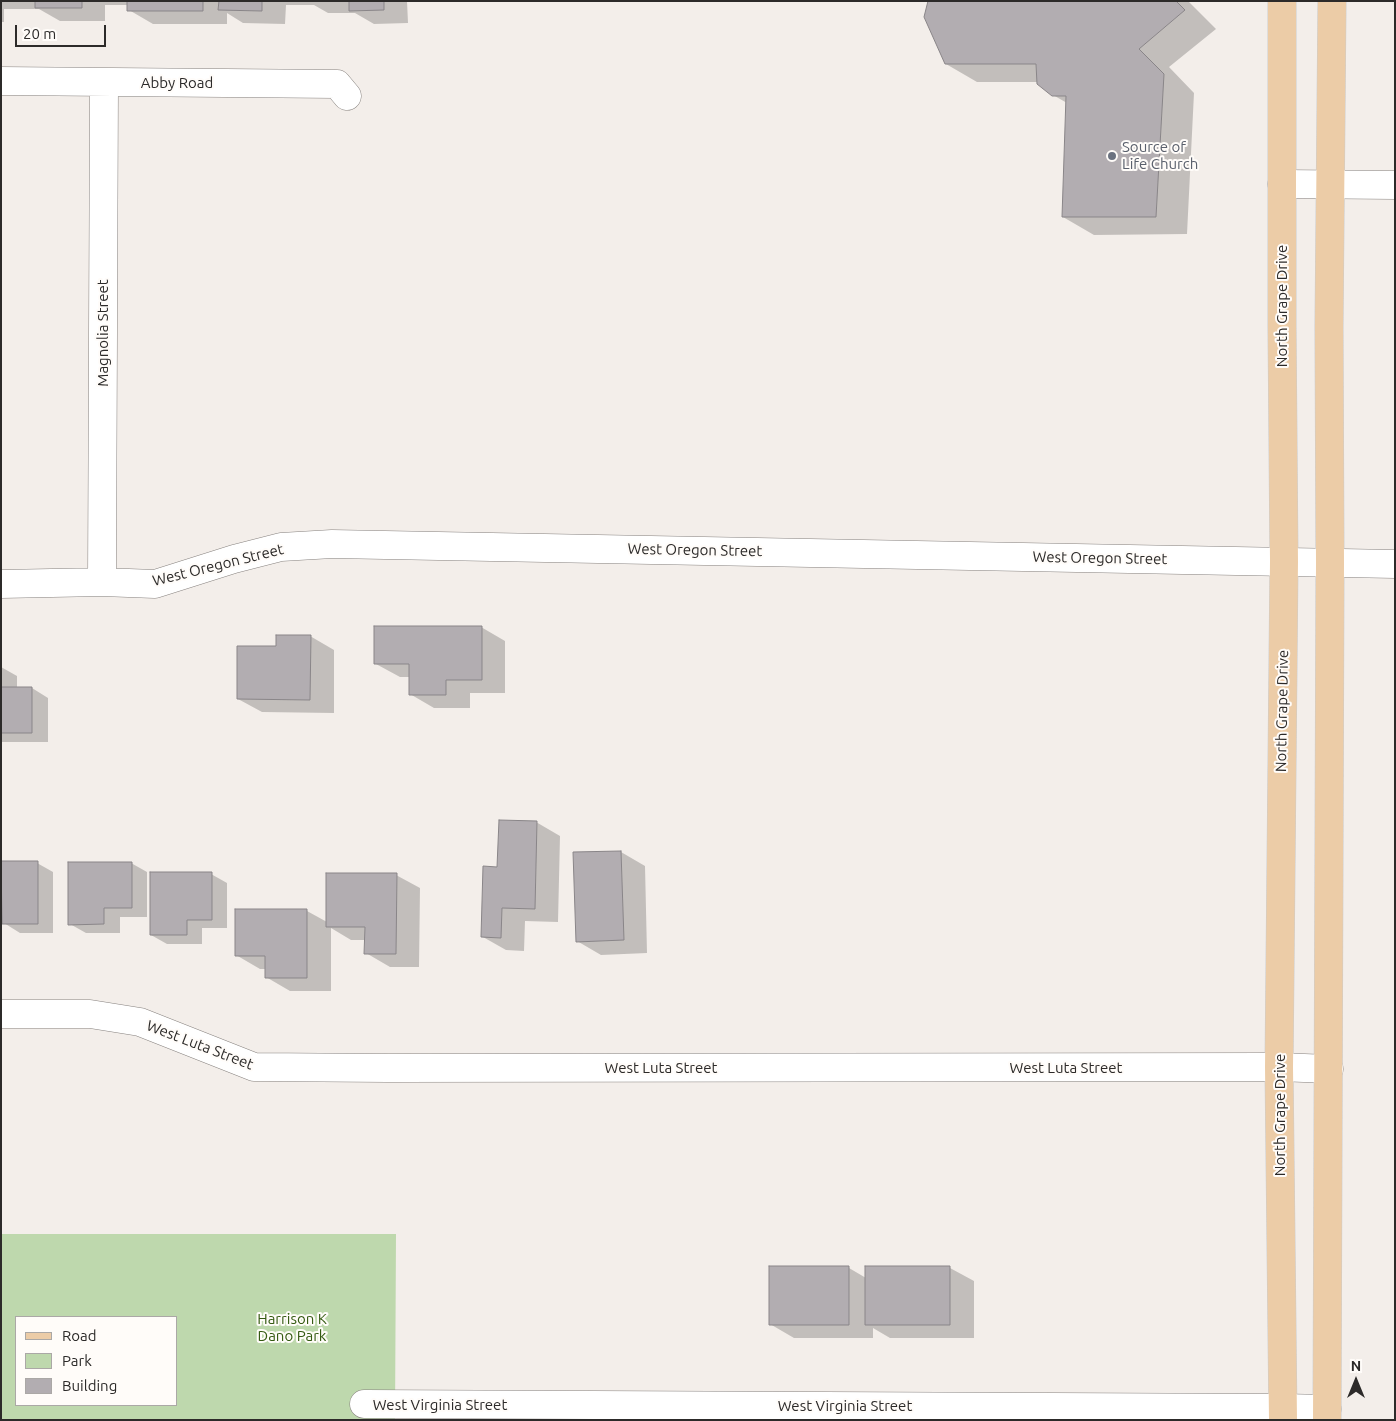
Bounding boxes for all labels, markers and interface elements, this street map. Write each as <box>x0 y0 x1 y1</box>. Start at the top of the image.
scale bar <box>18 15 109 47</box>
text: 20 m <box>23 25 56 42</box>
street label: Abby Road <box>141 74 213 92</box>
place label: Source of Life Church <box>1122 138 1198 173</box>
marker: Source of Life Church <box>1106 150 1118 162</box>
street label: North Grape Drive <box>1273 245 1291 367</box>
street label: Magnolia Street <box>94 279 112 387</box>
street label: West Oregon Street <box>151 540 285 590</box>
street label: West Oregon Street <box>628 540 762 560</box>
street label: West Oregon Street <box>1033 548 1167 568</box>
street label: North Grape Drive <box>1272 650 1292 772</box>
street label: West Luta Street <box>144 1016 256 1074</box>
street label: North Grape Drive <box>1271 1054 1289 1176</box>
street label: West Luta Street <box>605 1059 717 1077</box>
street label: West Luta Street <box>1010 1059 1122 1077</box>
park label: Harrison K Dano Park <box>257 1310 327 1345</box>
legend <box>15 1316 178 1406</box>
text: Road <box>62 1327 97 1344</box>
text: Park <box>62 1352 92 1369</box>
north arrow <box>1331 1356 1381 1406</box>
text: N <box>1351 1358 1361 1374</box>
text: Building <box>62 1377 117 1394</box>
street label: West Virginia Street <box>373 1396 507 1414</box>
street label: West Virginia Street <box>778 1397 912 1415</box>

